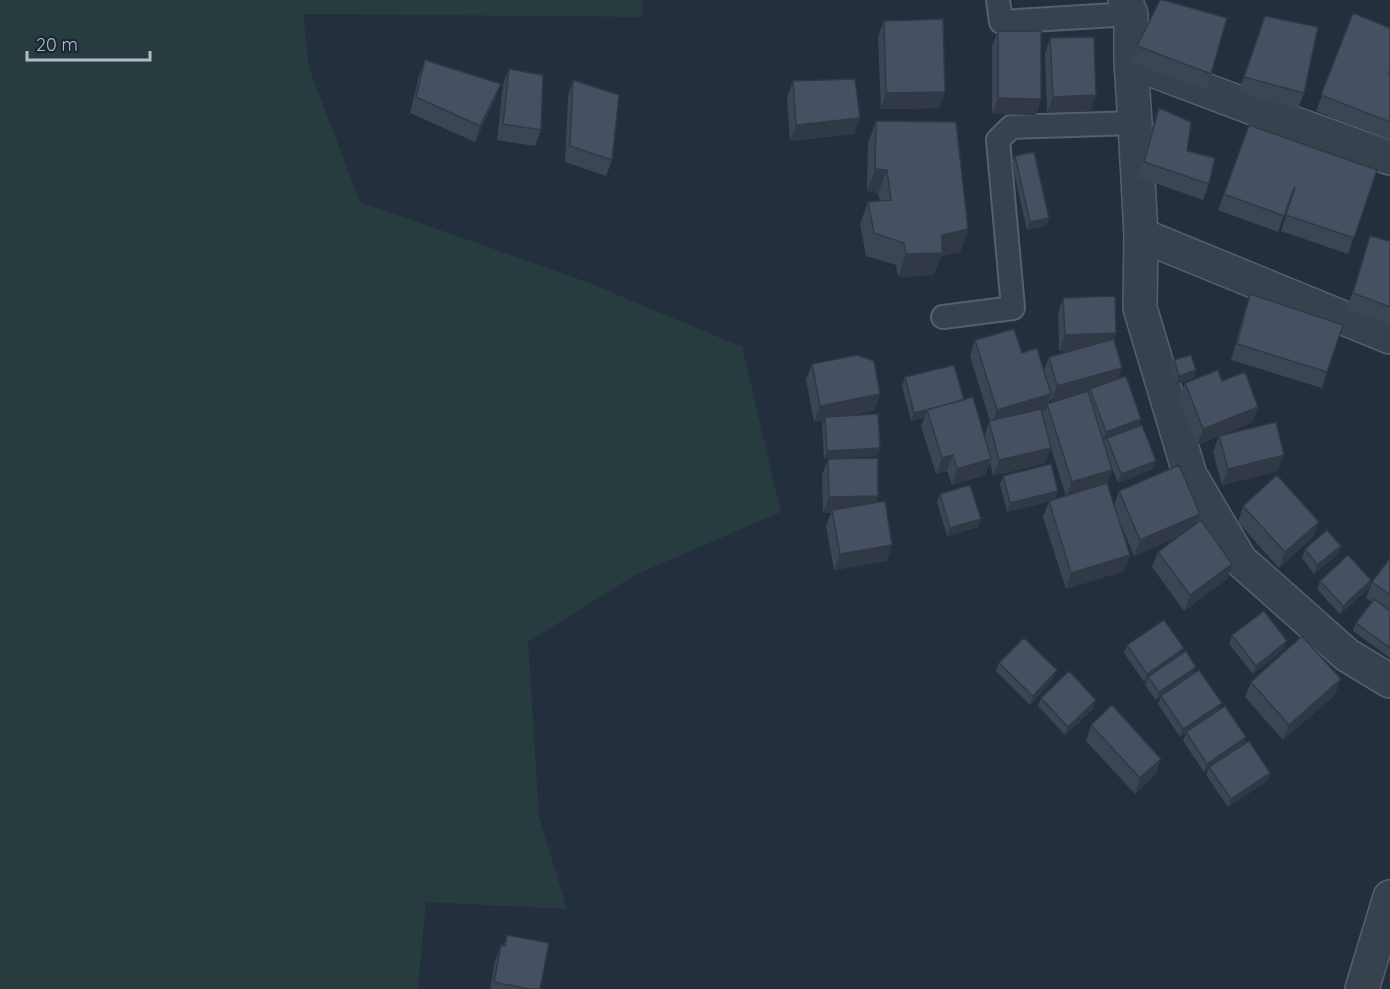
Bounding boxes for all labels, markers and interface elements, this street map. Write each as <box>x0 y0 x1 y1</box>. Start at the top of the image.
scale bar <box>27 24 150 62</box>
text: 20 m <box>36 33 78 56</box>

